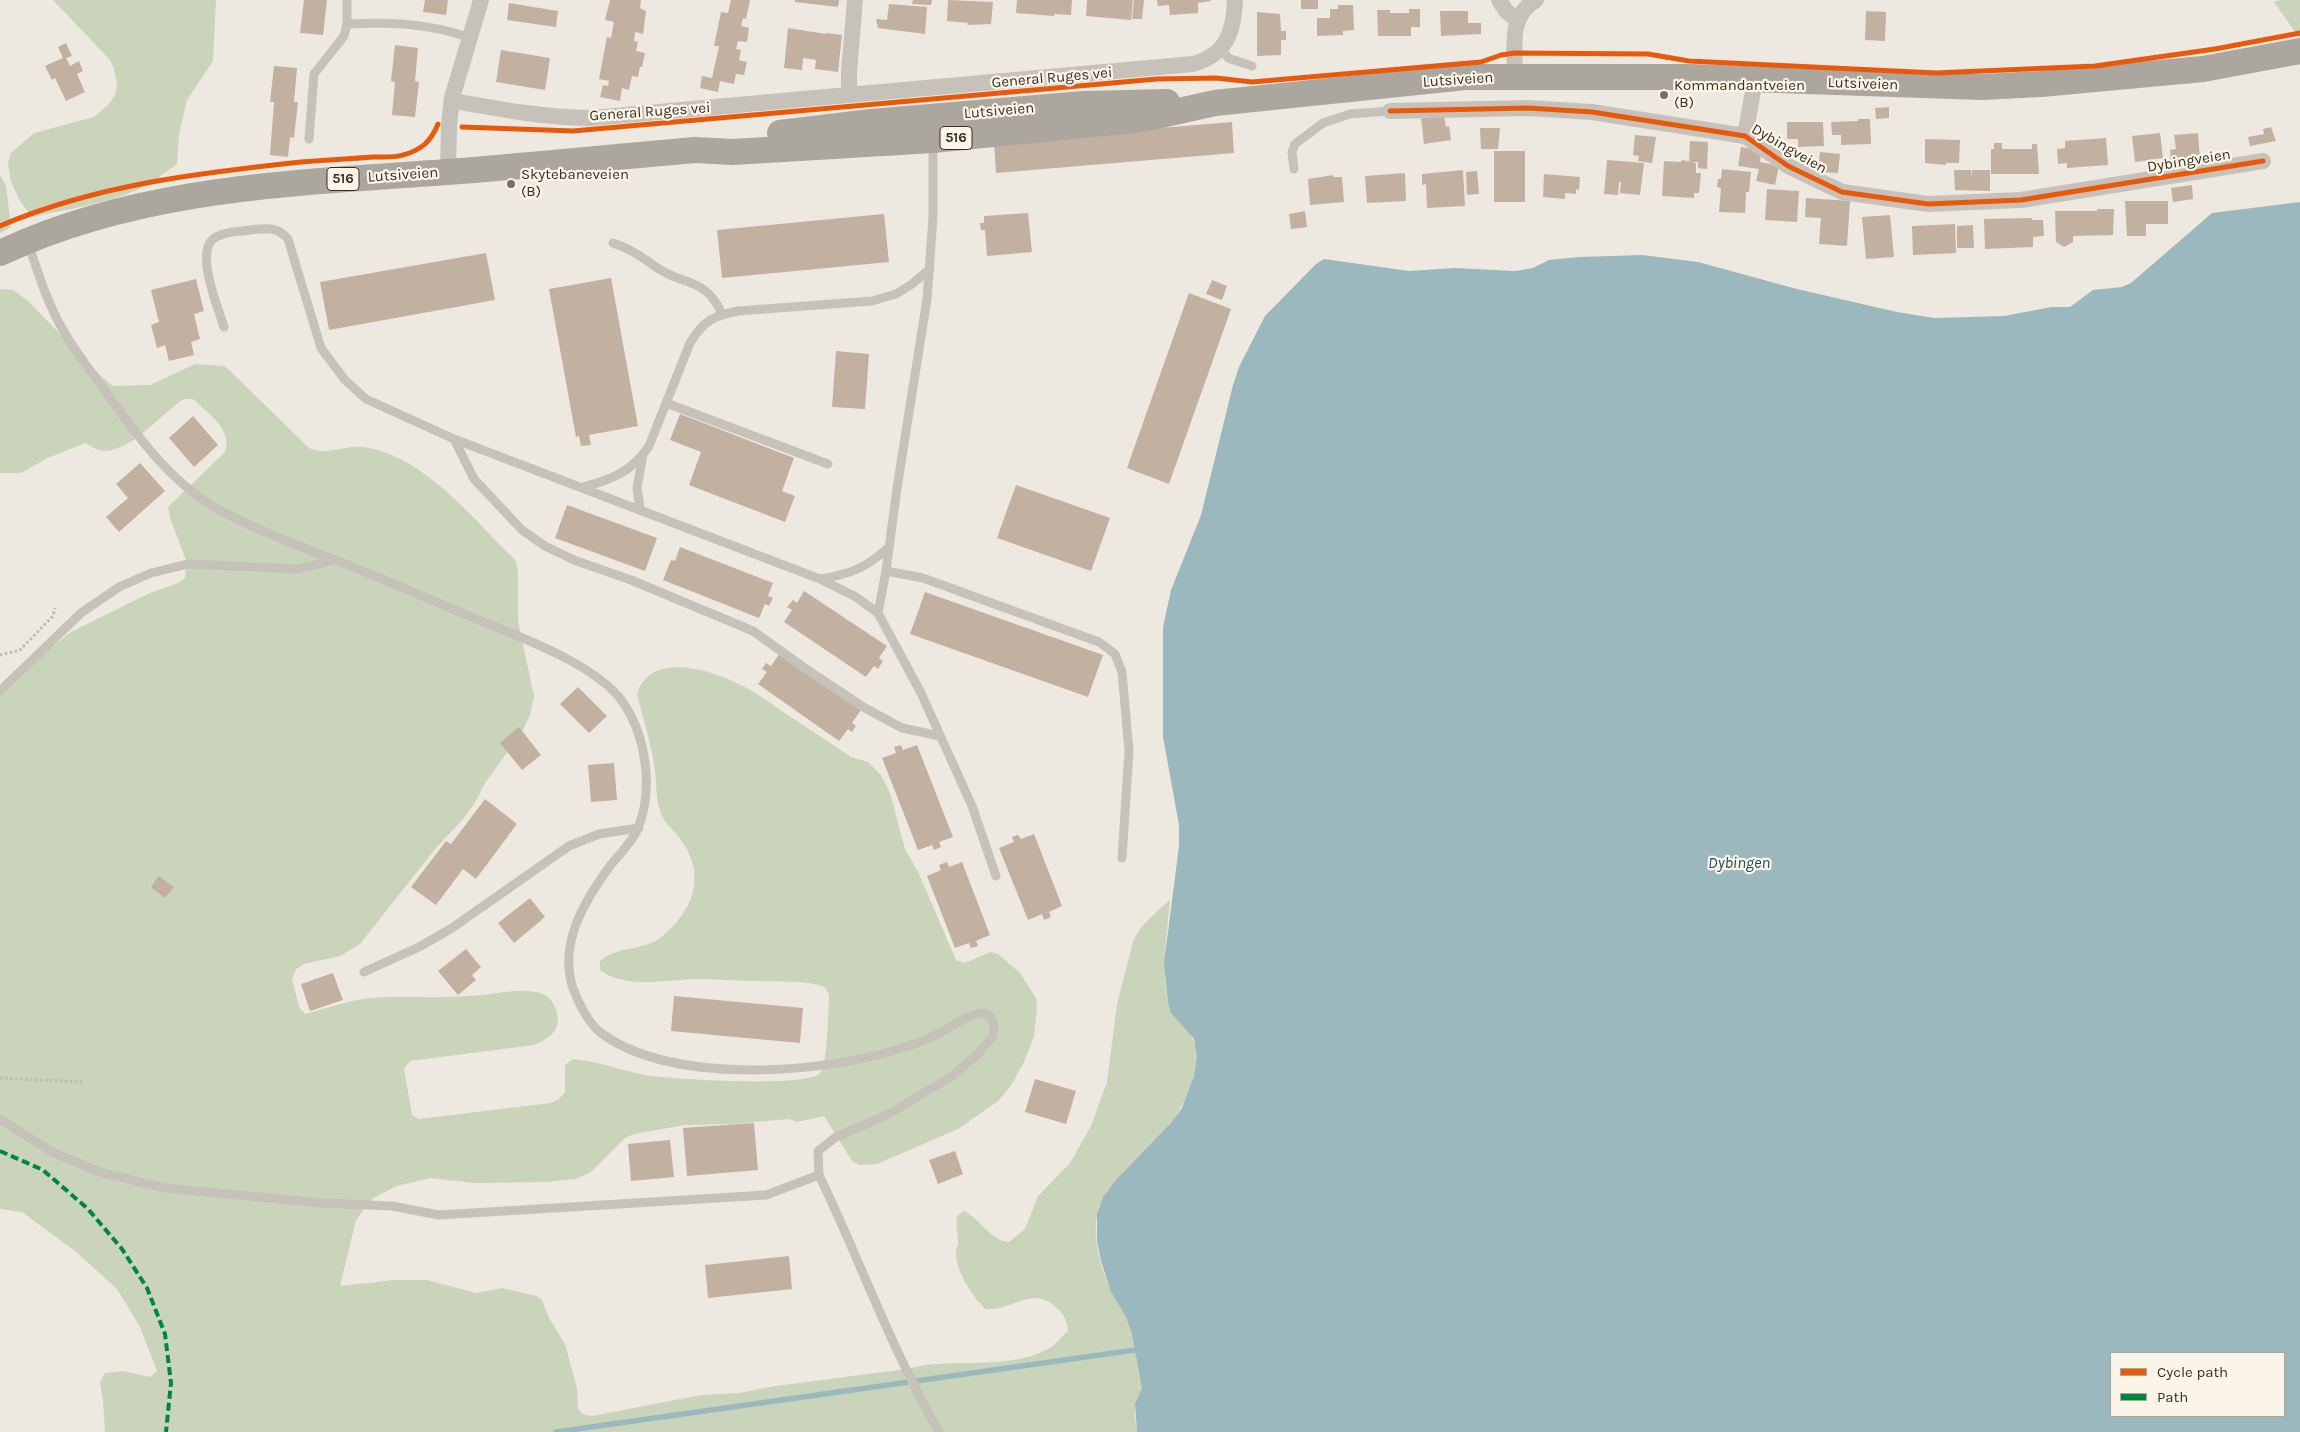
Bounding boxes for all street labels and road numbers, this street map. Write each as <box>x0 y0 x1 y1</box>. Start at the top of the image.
street label: General Ruges vei <box>991 64 1113 92</box>
street label: Lutsiveien <box>1422 69 1494 91</box>
street label: Lutsiveien <box>1827 74 1899 94</box>
street label: General Ruges vei <box>589 99 711 125</box>
street label: Lutsiveien <box>963 99 1035 123</box>
street label: Dybingveien <box>1748 120 1830 178</box>
road number: 516 <box>940 126 972 150</box>
street label: Dybingveien <box>2146 146 2232 176</box>
street label: Lutsiveien <box>367 164 439 186</box>
road number: 516 <box>327 168 359 190</box>

